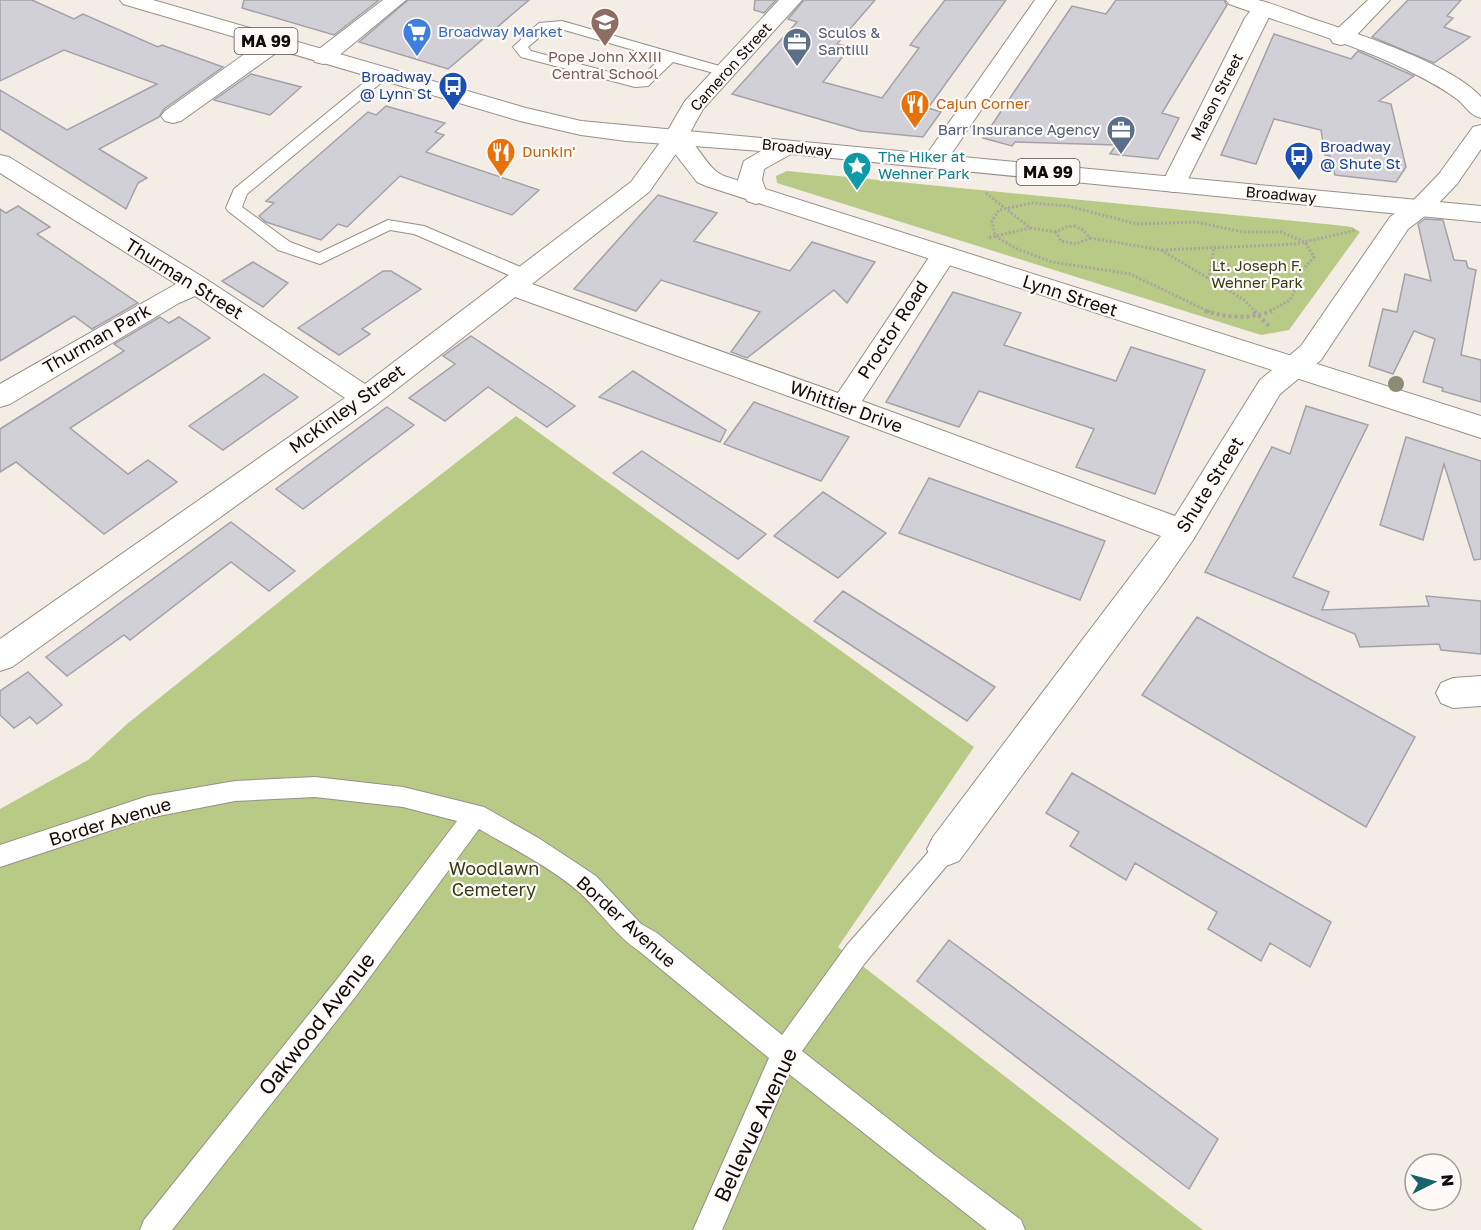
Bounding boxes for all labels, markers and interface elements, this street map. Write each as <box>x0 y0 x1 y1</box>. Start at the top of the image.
school or university icon: Pope John XXIII Central School <box>589 6 621 48</box>
supermarket icon: Broadway Market <box>401 16 433 58</box>
street label: Cameron Street <box>686 18 775 114</box>
place label: Broadway Market <box>438 22 563 40</box>
place label: Sculos & Santilli <box>818 23 880 58</box>
office icon: Sculos & Santilli <box>781 26 813 68</box>
road number: MA 99 <box>234 28 298 54</box>
place label: Pope John XXIII Central School <box>548 47 662 82</box>
street label: Mason Street <box>1186 50 1246 143</box>
place label: Broadway @ Lynn St <box>360 67 433 102</box>
bus stop icon: Broadway @ Lynn St <box>437 70 469 112</box>
restaurant icon: Cajun Corner <box>899 88 931 130</box>
place label: Cajun Corner <box>936 94 1030 112</box>
office icon: Barr Insurance Agency <box>1105 114 1137 156</box>
place label: Barr Insurance Agency <box>938 120 1101 138</box>
street label: Broadway <box>761 134 834 160</box>
restaurant icon: Dunkin' <box>485 136 517 178</box>
place label: Broadway @ Shute St <box>1320 137 1401 172</box>
bus stop icon: Broadway @ Shute St <box>1283 140 1315 182</box>
place label: Dunkin' <box>522 142 576 160</box>
place label: The Hiker at Wehner Park <box>878 147 970 182</box>
place icon: The Hiker at Wehner Park <box>841 150 873 192</box>
road number: MA 99 <box>1016 159 1080 185</box>
street label: Broadway <box>1245 182 1318 206</box>
street label: Thurman Street <box>121 233 248 323</box>
park label: Lt. Joseph F. Wehner Park <box>1211 256 1303 291</box>
street label: Lynn Street <box>1020 269 1121 321</box>
street label: Proctor Road <box>852 276 932 383</box>
street label: Thurman Park <box>39 298 154 378</box>
street label: McKinley Street <box>284 359 408 457</box>
street label: Whittier Drive <box>787 375 906 437</box>
street label: Shute Street <box>1171 432 1247 536</box>
street label: Border Avenue <box>46 792 173 850</box>
park label: Woodlawn Cemetery <box>449 857 539 900</box>
street label: Border Avenue <box>572 871 681 972</box>
street label: Oakwood Avenue <box>252 947 380 1100</box>
street label: Bellevue Avenue <box>708 1043 802 1206</box>
north arrow <box>1403 1152 1463 1212</box>
text: N <box>1437 1173 1458 1188</box>

